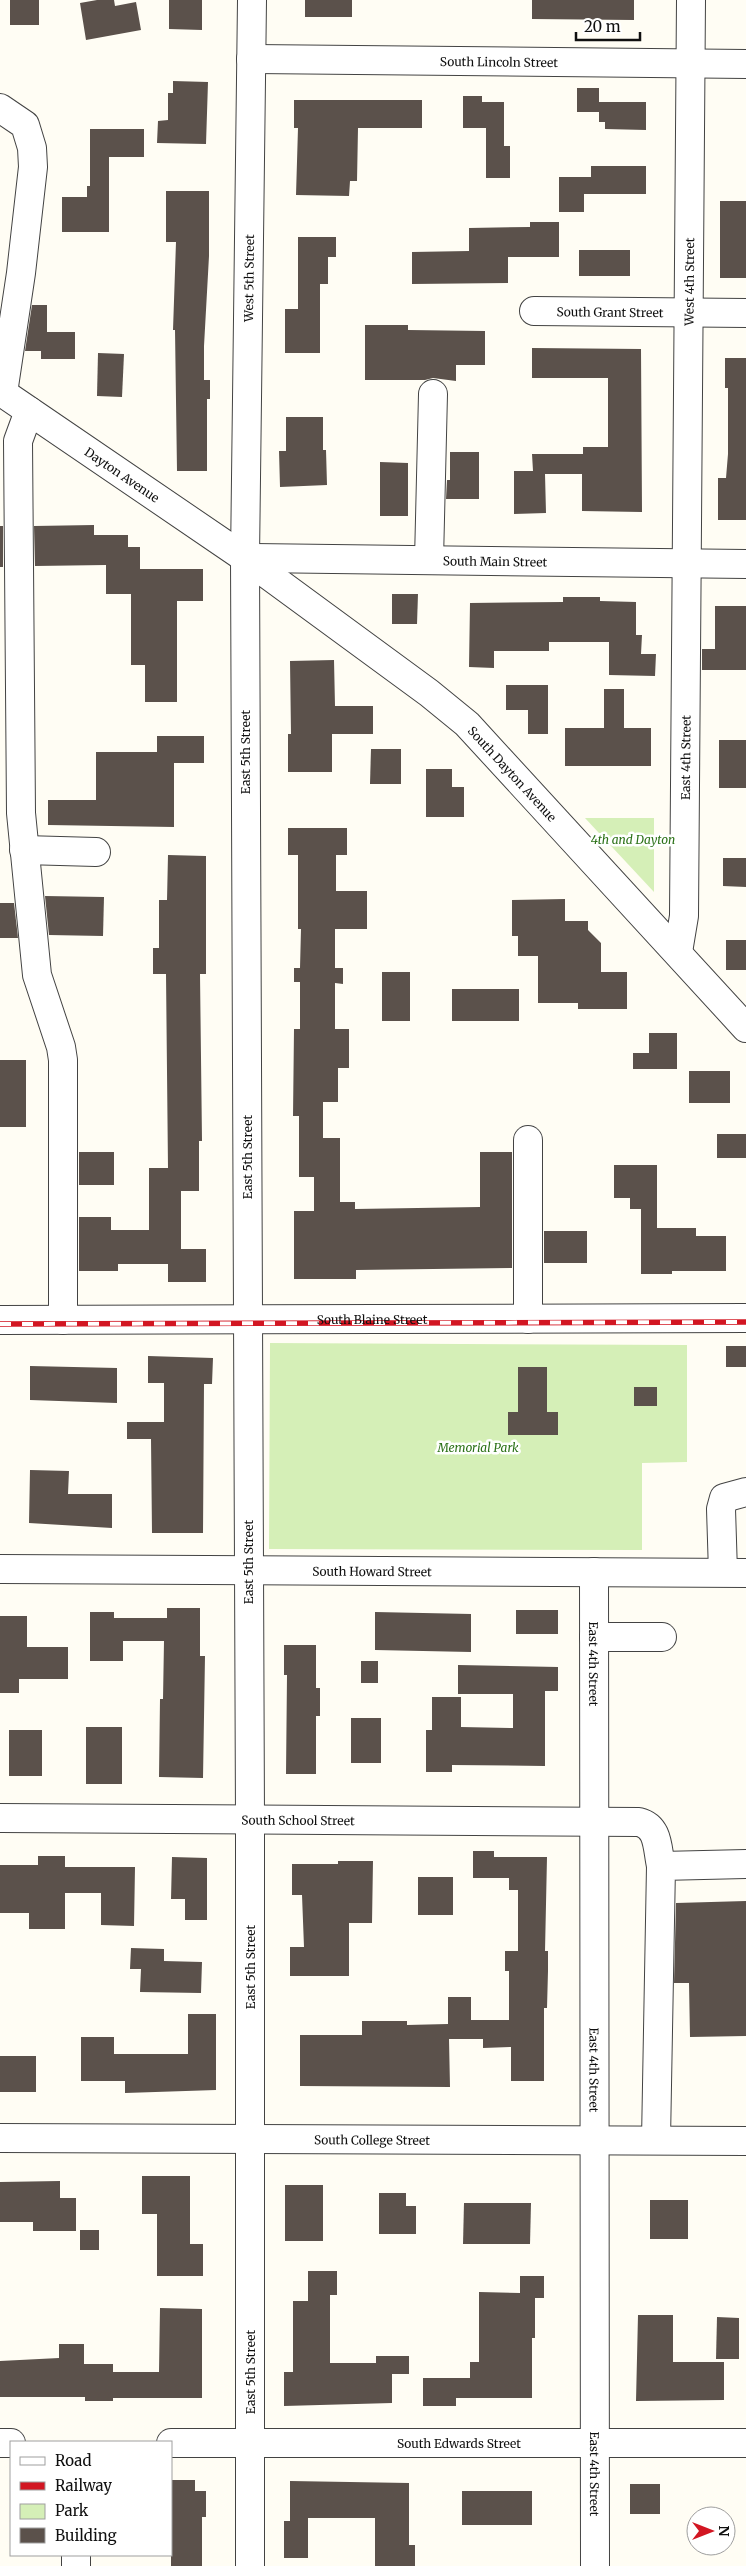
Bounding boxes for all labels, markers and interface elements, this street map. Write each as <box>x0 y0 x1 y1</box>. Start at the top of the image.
scale bar <box>576 10 640 42</box>
text: 20 m <box>584 17 621 36</box>
street label: South Lincoln Street <box>440 53 558 70</box>
street label: West 5th Street <box>240 234 257 323</box>
street label: West 4th Street <box>681 237 697 327</box>
street label: South Grant Street <box>556 304 664 320</box>
street label: Dayton Avenue <box>82 444 162 505</box>
street label: South Main Street <box>443 553 548 569</box>
street label: East 5th Street <box>238 710 253 794</box>
street label: East 4th Street <box>677 715 693 800</box>
street label: South Dayton Avenue <box>465 723 560 824</box>
park label: 4th and Dayton <box>591 832 675 847</box>
street label: East 5th Street <box>240 1115 255 1199</box>
street label: South Blaine Street <box>317 1311 428 1327</box>
park label: Memorial Park <box>436 1440 519 1455</box>
street label: East 5th Street <box>241 1520 256 1604</box>
street label: South Howard Street <box>312 1563 432 1579</box>
street label: East 4th Street <box>587 1622 602 1707</box>
street label: South School Street <box>241 1812 355 1828</box>
street label: East 5th Street <box>243 1925 258 2009</box>
street label: East 4th Street <box>587 2028 602 2113</box>
street label: South College Street <box>314 2132 430 2147</box>
street label: East 5th Street <box>243 2330 258 2414</box>
street label: East 4th Street <box>587 2432 602 2517</box>
street label: South Edwards Street <box>397 2436 521 2451</box>
legend <box>10 2441 172 2556</box>
text: Road <box>55 2451 91 2470</box>
text: Railway <box>55 2476 112 2495</box>
text: Park <box>55 2501 89 2520</box>
north arrow <box>686 2506 736 2556</box>
text: N <box>715 2525 733 2537</box>
text: Building <box>55 2526 117 2545</box>

